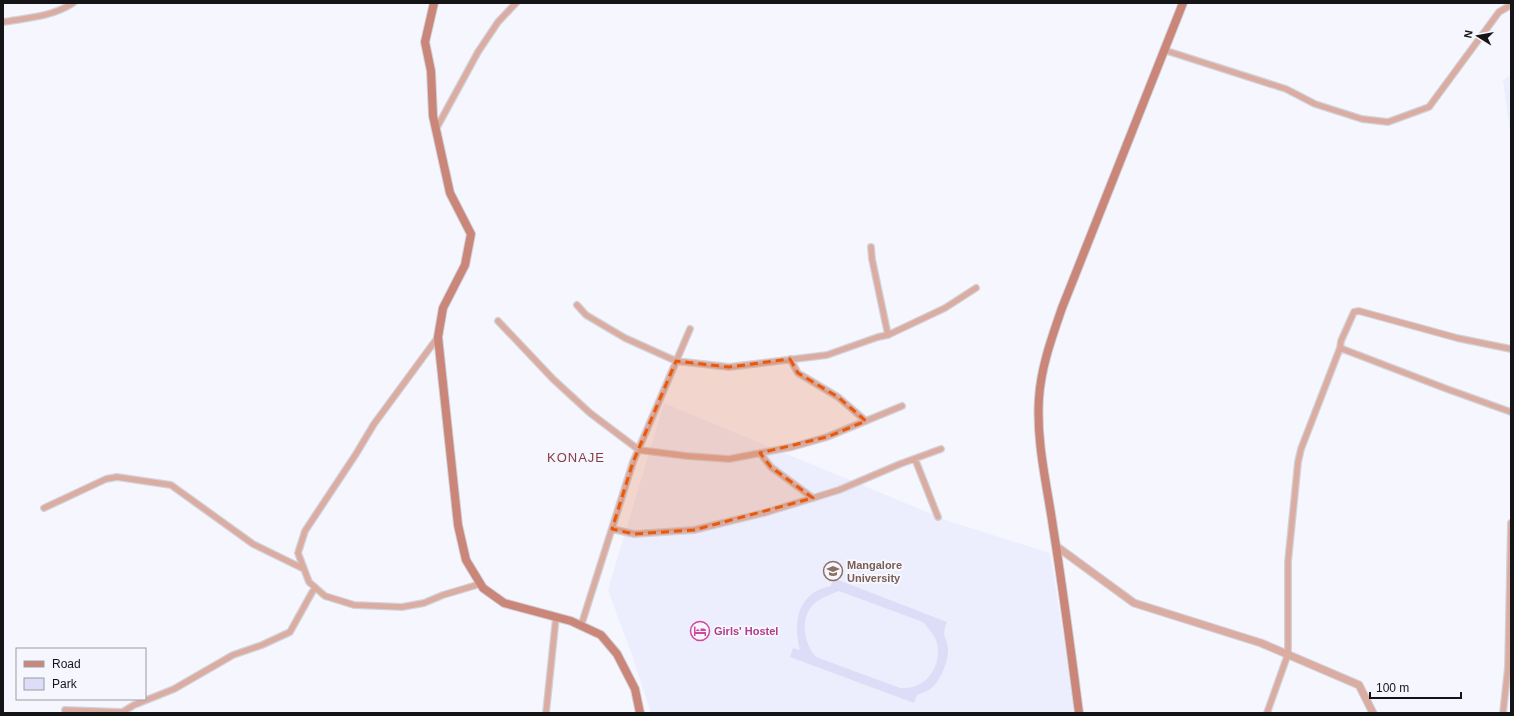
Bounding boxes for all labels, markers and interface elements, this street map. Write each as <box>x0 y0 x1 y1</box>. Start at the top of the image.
north arrow <box>1458 16 1498 56</box>
text: N <box>1462 29 1475 39</box>
district label: KONAJE <box>547 450 605 465</box>
place label: Mangalore University <box>847 559 902 584</box>
school or university icon: Mangalore University <box>822 560 844 582</box>
hotel icon: Girls' Hostel <box>689 620 711 642</box>
place label: Girls' Hostel <box>714 625 778 637</box>
legend <box>16 648 146 700</box>
text: Road <box>52 657 81 671</box>
scale bar <box>1370 674 1461 700</box>
text: Park <box>52 677 78 691</box>
text: 100 m <box>1376 681 1409 695</box>

